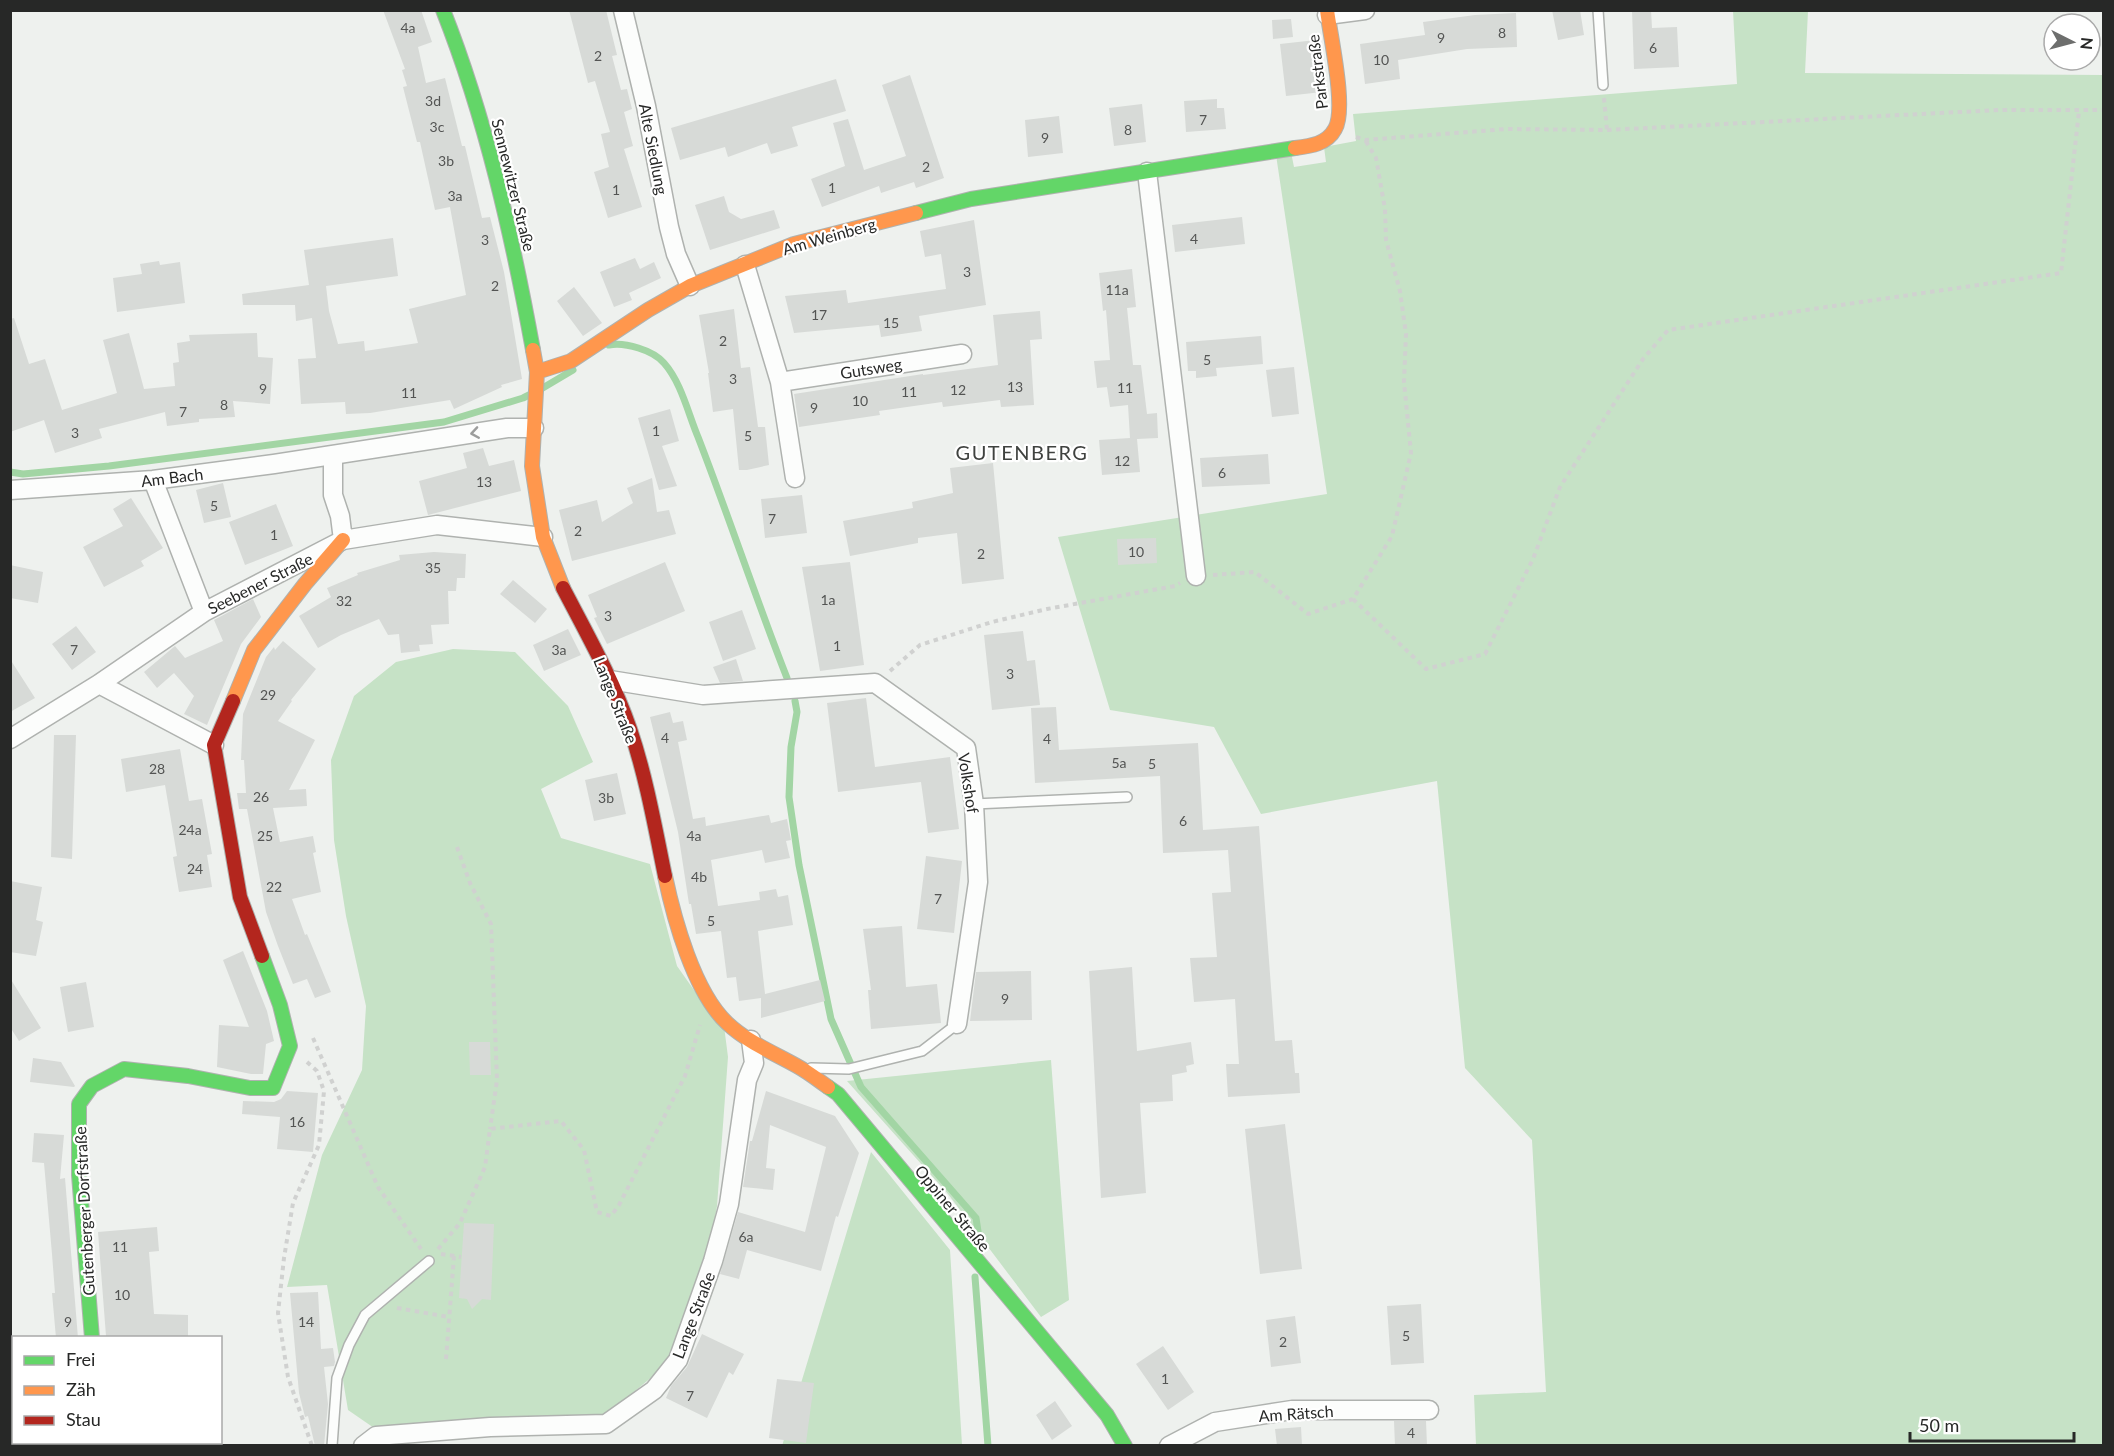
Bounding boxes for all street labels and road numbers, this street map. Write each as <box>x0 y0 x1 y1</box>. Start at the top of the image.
street label: Parkstraße <box>1303 33 1331 111</box>
street label: Alte Siedlung <box>636 102 672 196</box>
street label: Sennewitzer Straße <box>488 117 540 253</box>
street label: Am Weinberg <box>780 214 878 258</box>
street label: Gutsweg <box>839 354 903 382</box>
street label: Am Bach <box>140 464 204 490</box>
street label: Seebener Straße <box>204 548 316 618</box>
street label: Lange Straße <box>590 654 642 746</box>
street label: Volkshof <box>955 751 983 815</box>
street label: Gutenberger Dorfstraße <box>70 1126 98 1296</box>
street label: Oppiner Straße <box>911 1161 995 1255</box>
street label: Lange Straße <box>668 1269 718 1361</box>
street label: Am Rätsch <box>1258 1401 1334 1425</box>

